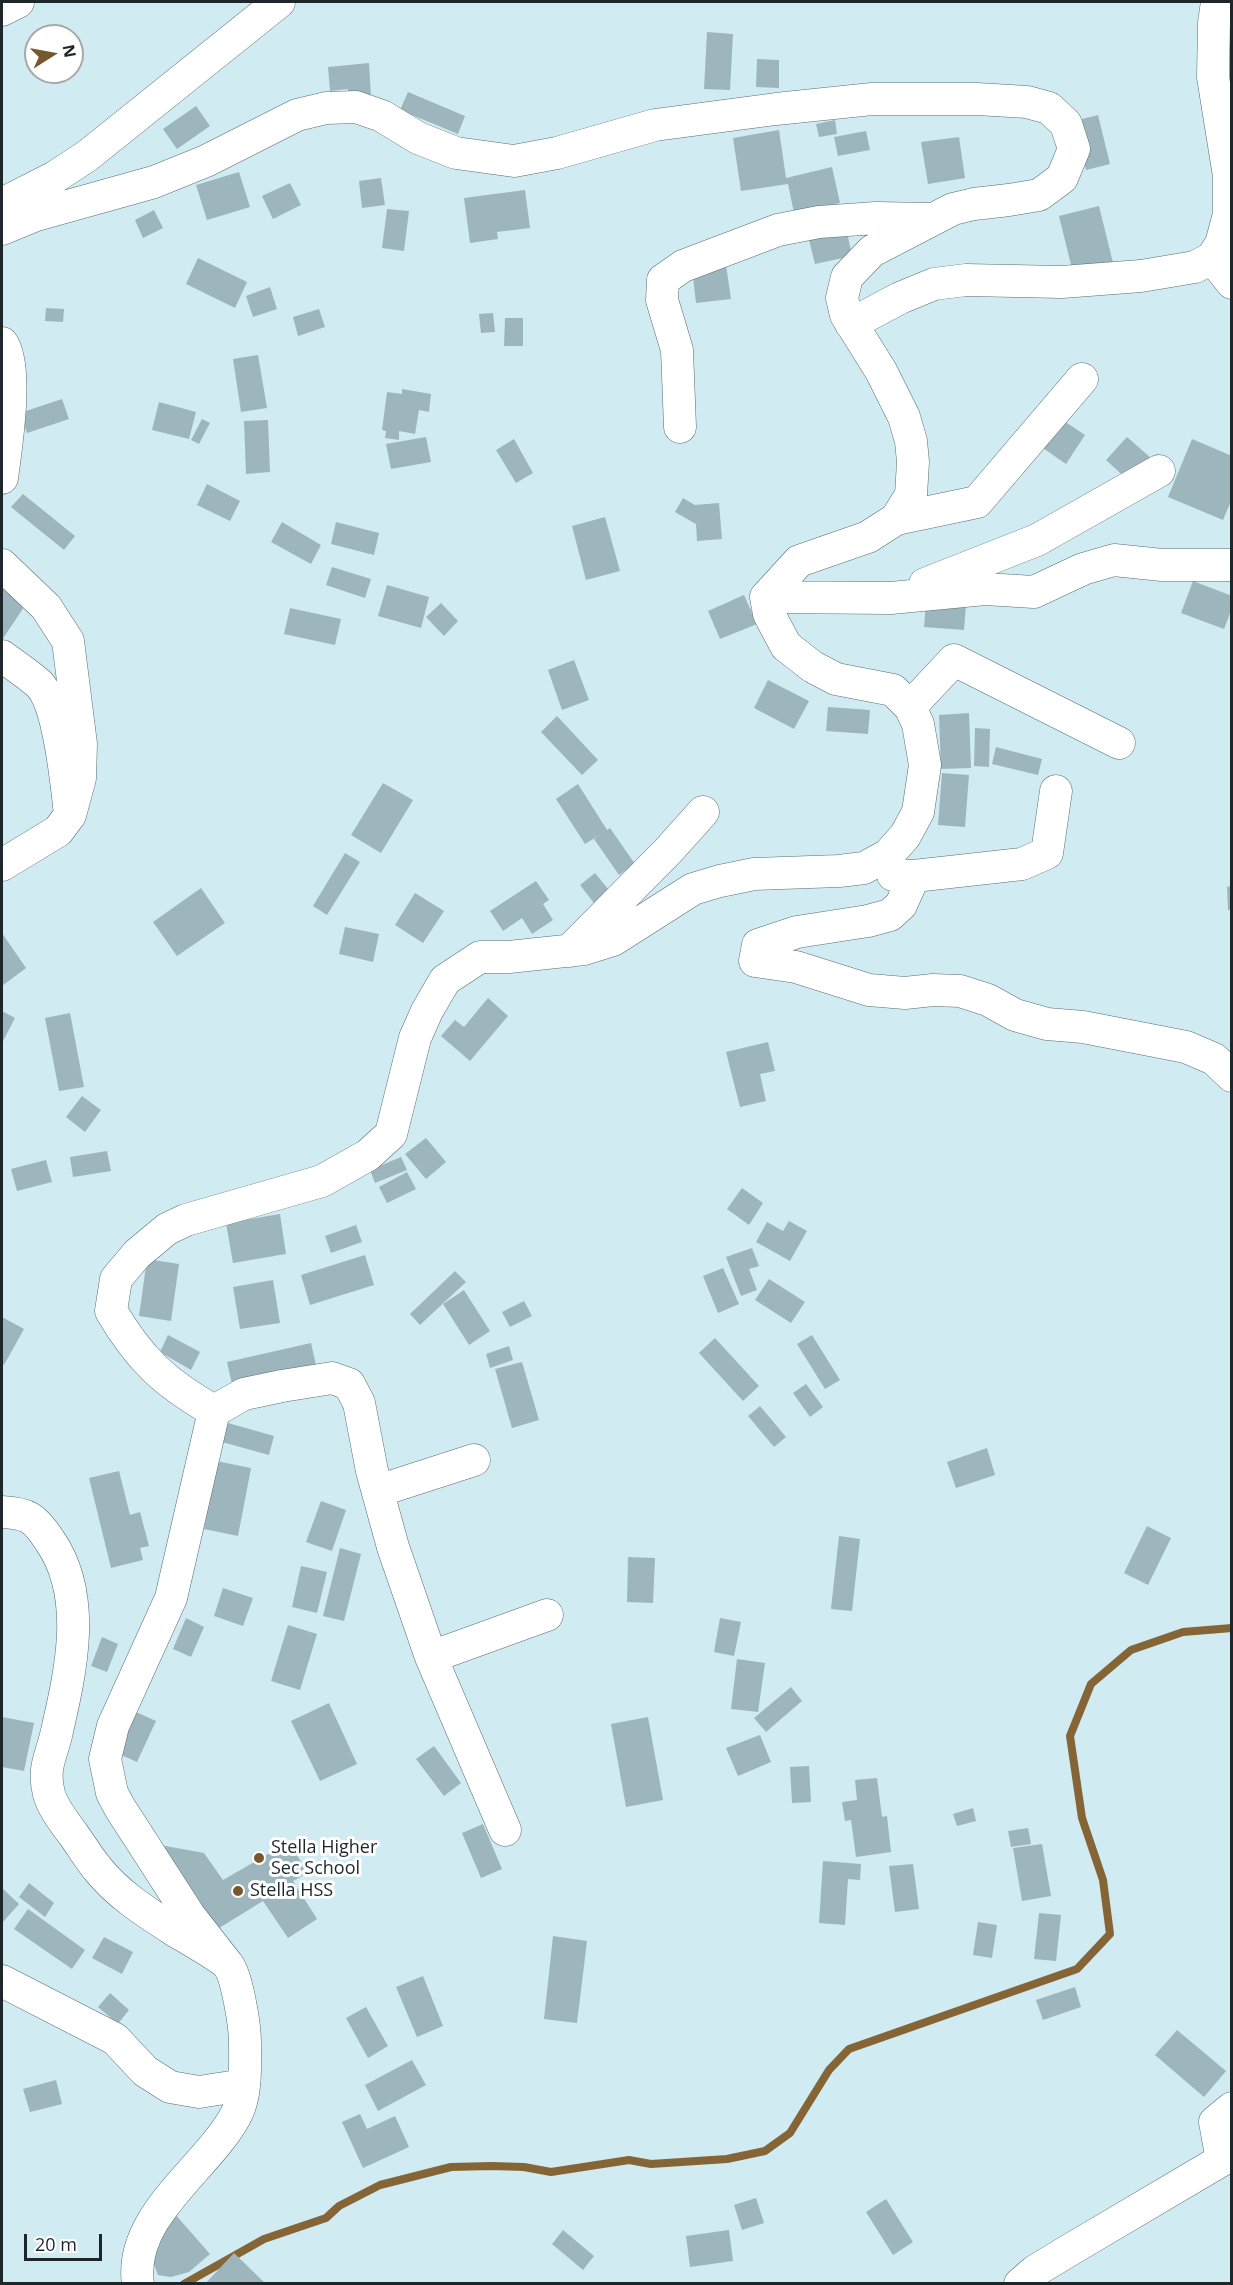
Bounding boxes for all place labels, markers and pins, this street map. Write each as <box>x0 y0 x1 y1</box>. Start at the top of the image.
place label: Stella Higher Sec School <box>271 1837 377 1880</box>
marker: Stella Higher Sec School <box>252 1851 266 1865</box>
place label: Stella HSS <box>250 1880 333 1902</box>
marker: Stella HSS <box>231 1884 245 1898</box>

